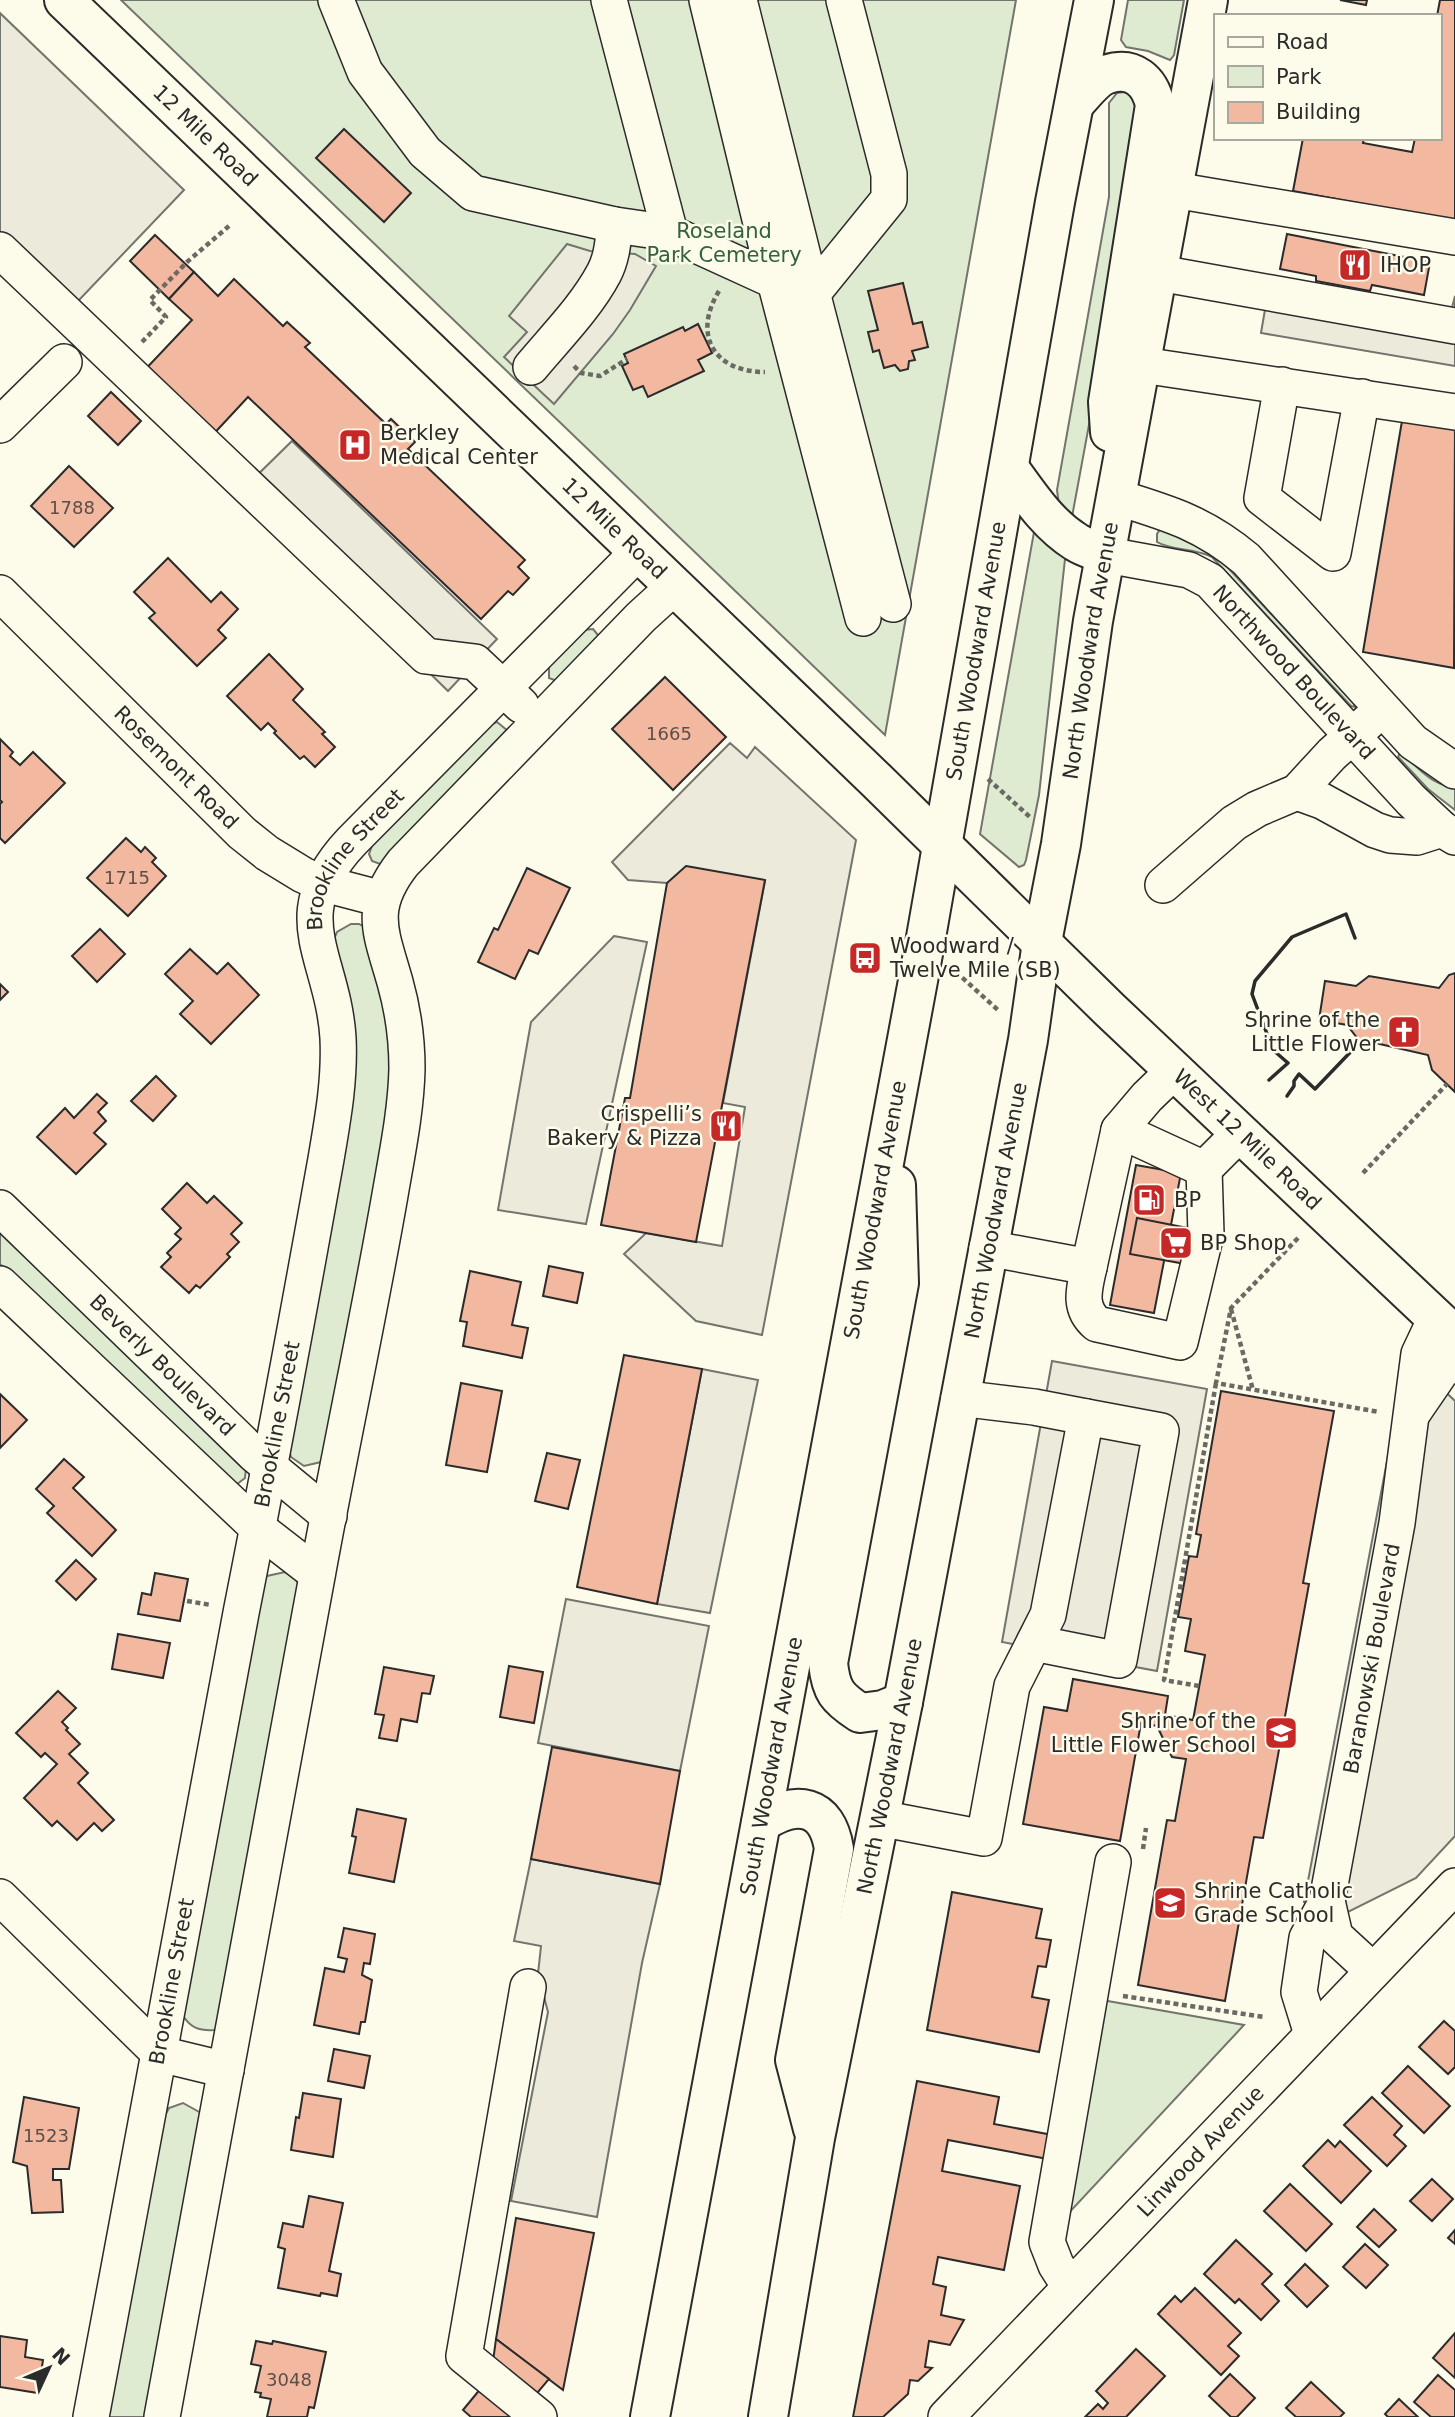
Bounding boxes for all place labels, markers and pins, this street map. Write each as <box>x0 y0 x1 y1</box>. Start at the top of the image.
restaurant icon: IHOP <box>1336 246 1374 284</box>
place label: IHOP <box>1380 253 1431 277</box>
place label: Berkley Medical Center <box>380 421 538 469</box>
hospital icon: Berkley Medical Center <box>336 426 374 464</box>
place label: Woodward / Twelve Mile (SB) <box>889 934 1061 982</box>
bus stop icon: Woodward / Twelve Mile (SB) <box>846 939 884 977</box>
place label: Shrine of the Little Flower <box>1245 1008 1380 1056</box>
church icon: Shrine of the Little Flower <box>1385 1013 1423 1051</box>
place label: Crispelli’s Bakery & Pizza <box>547 1102 702 1150</box>
restaurant icon: Crispelli’s Bakery & Pizza <box>707 1107 745 1145</box>
fuel station icon: BP <box>1130 1181 1168 1219</box>
place label: BP <box>1174 1188 1201 1212</box>
supermarket icon: BP Shop <box>1157 1224 1195 1262</box>
place label: BP Shop <box>1200 1231 1287 1255</box>
place label: Shrine of the Little Flower School <box>1051 1709 1256 1757</box>
school or university icon: Shrine of the Little Flower School <box>1262 1714 1300 1752</box>
place label: Shrine Catholic Grade School <box>1194 1879 1353 1927</box>
school or university icon: Shrine Catholic Grade School <box>1151 1884 1189 1922</box>

